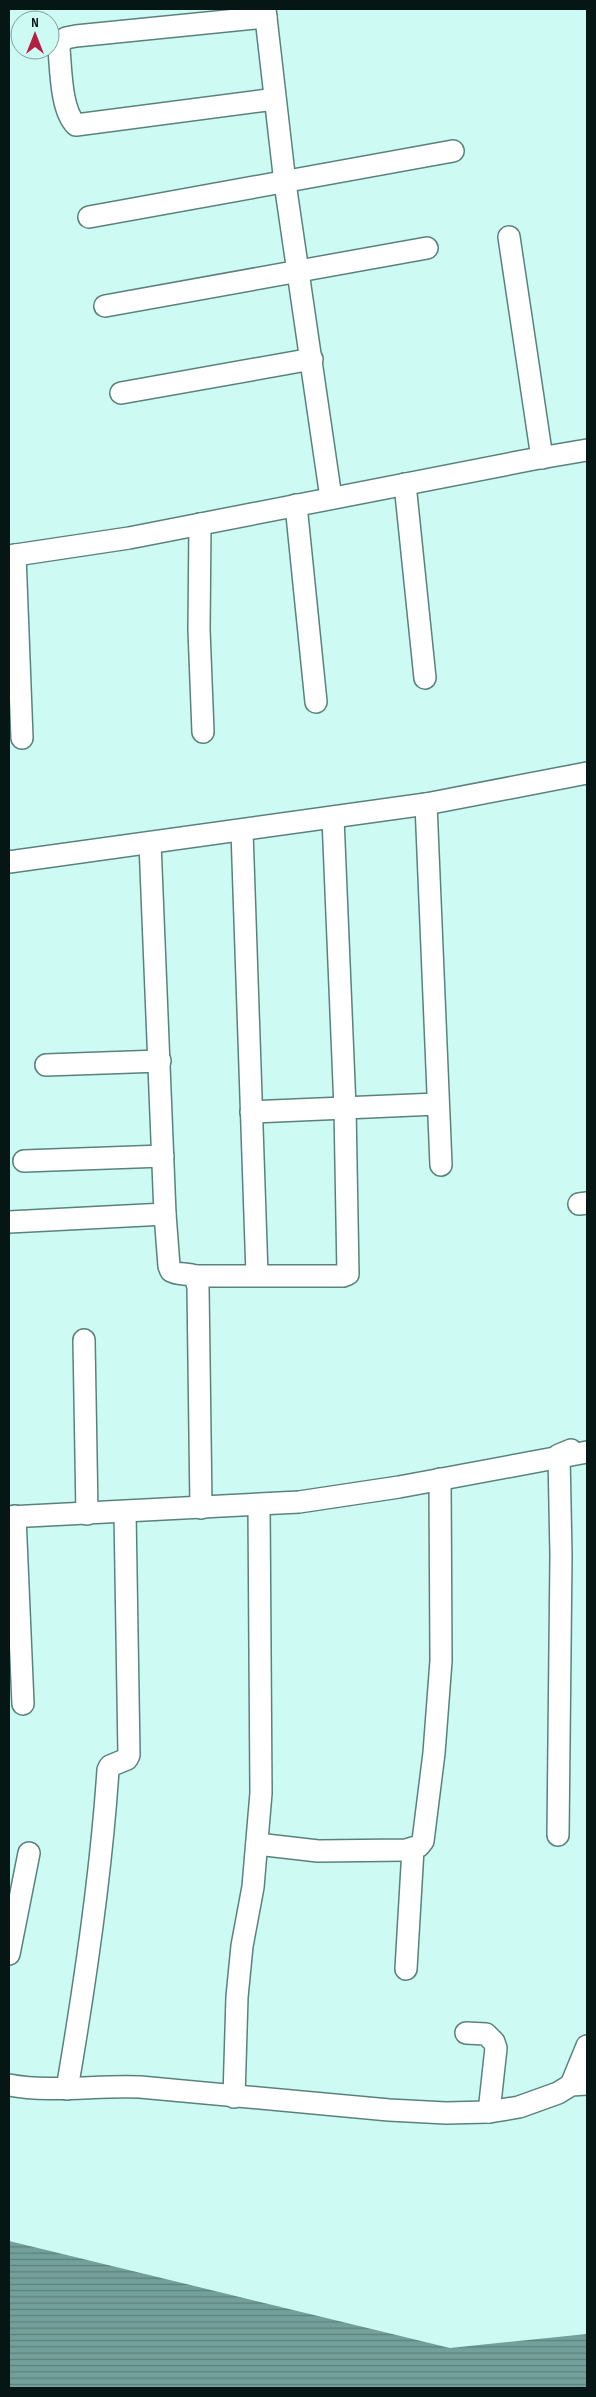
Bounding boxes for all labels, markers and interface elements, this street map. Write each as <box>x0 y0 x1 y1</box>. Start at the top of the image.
north arrow <box>10 10 60 60</box>
text: N <box>31 14 39 31</box>

